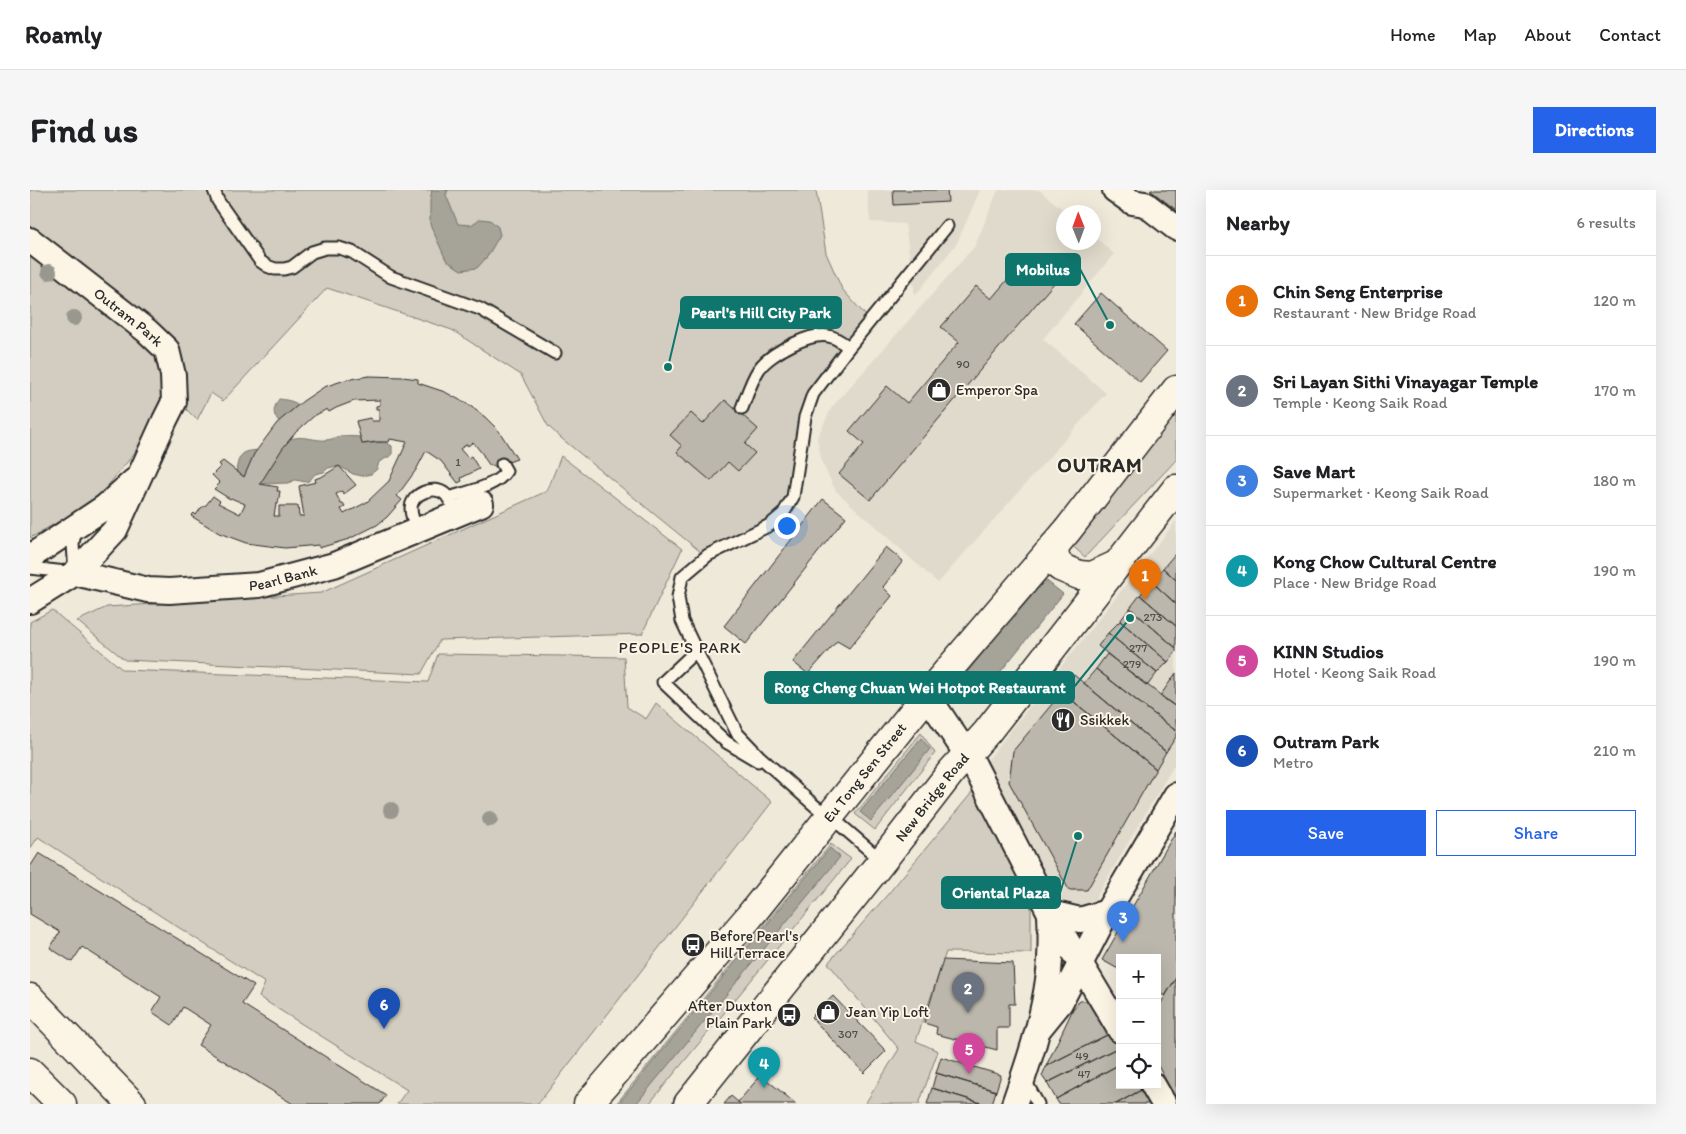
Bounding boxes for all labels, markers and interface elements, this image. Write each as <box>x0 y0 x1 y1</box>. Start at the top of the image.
text: Roamly <box>25 20 102 49</box>
text: Home <box>1390 24 1436 46</box>
text: Map <box>1464 24 1497 46</box>
text: About <box>1525 24 1571 46</box>
text: Contact <box>1599 24 1661 46</box>
button: Directions <box>1533 107 1656 153</box>
text: Find us <box>30 109 138 151</box>
north arrow <box>1056 205 1101 250</box>
text: Nearby <box>1226 210 1290 235</box>
text: 6 results <box>1576 213 1636 232</box>
callout: Mobilus <box>1006 254 1080 285</box>
text: Mobilus <box>1016 260 1070 279</box>
text: Chin Seng Enterprise <box>1273 280 1443 303</box>
street label: Outram Park <box>90 284 167 351</box>
text: 1 <box>1238 291 1246 310</box>
text: 120 m <box>1593 291 1636 310</box>
callout: Pearl's Hill City Park <box>681 297 841 328</box>
text: Pearl's Hill City Park <box>691 303 832 323</box>
text: Restaurant · New Bridge Road <box>1273 303 1476 322</box>
house number: 90 <box>956 357 970 371</box>
text: Sri Layan Sithi Vinayagar Temple <box>1273 370 1538 393</box>
shop icon: Emperor Spa <box>926 377 952 403</box>
place label: Emperor Spa <box>956 381 1038 399</box>
text: 2 <box>1238 381 1246 400</box>
text: 170 m <box>1594 381 1636 400</box>
text: Temple · Keong Saik Road <box>1273 393 1448 412</box>
district label: OUTRAM <box>1057 453 1143 477</box>
house number: 1 <box>455 455 461 469</box>
text: Save Mart <box>1273 460 1355 483</box>
text: 3 <box>1238 471 1246 490</box>
text: 180 m <box>1593 471 1636 490</box>
text: Supermarket · Keong Saik Road <box>1273 483 1489 502</box>
your location <box>774 513 800 539</box>
text: Kong Chow Cultural Centre <box>1273 550 1496 573</box>
pin: 1 <box>1129 559 1161 600</box>
street label: Pearl Bank <box>248 561 319 595</box>
text: 4 <box>1237 561 1247 580</box>
text: 190 m <box>1593 561 1636 580</box>
text: Place · New Bridge Road <box>1273 573 1437 592</box>
house number: 273 <box>1144 610 1163 624</box>
district label: PEOPLE'S PARK <box>619 638 741 657</box>
text: KINN Studios <box>1273 640 1384 663</box>
house number: 277 <box>1129 641 1147 655</box>
text: 5 <box>1238 651 1246 670</box>
text: 190 m <box>1593 651 1636 670</box>
house number: 279 <box>1123 657 1141 671</box>
text: Hotel · Keong Saik Road <box>1273 663 1436 682</box>
callout: Rong Cheng Chuan Wei Hotpot Restaurant <box>765 672 1074 703</box>
text: Rong Cheng Chuan Wei Hotpot Restaurant <box>774 678 1066 698</box>
restaurant icon: Ssikkek <box>1050 707 1076 733</box>
place label: Ssikkek <box>1080 711 1129 729</box>
street label: Eu Tong Sen Street <box>819 719 911 826</box>
text: Outram Park <box>1273 730 1379 753</box>
text: 6 <box>1238 741 1246 760</box>
text: 210 m <box>1593 741 1636 760</box>
street label: New Bridge Road <box>891 749 973 845</box>
text: Metro <box>1273 753 1313 772</box>
button: Save <box>1226 810 1426 856</box>
button: Share <box>1436 810 1636 856</box>
callout: Oriental Plaza <box>942 877 1060 908</box>
text: Oriental Plaza <box>952 883 1050 902</box>
pin: 3 <box>1107 901 1139 942</box>
place label: Before Pearl's Hill Terrace <box>710 927 799 962</box>
bus stop icon: Before Pearl's Hill Terrace <box>680 932 706 958</box>
map controls <box>1116 954 1161 1089</box>
button: + <box>1116 954 1161 999</box>
pin: 2 <box>952 972 984 1013</box>
pin: 6 <box>368 988 400 1029</box>
place label: After Duxton Plain Park <box>688 997 773 1032</box>
shop icon: Jean Yip Loft <box>815 999 841 1025</box>
button: − <box>1116 999 1161 1044</box>
bus stop icon: After Duxton Plain Park <box>776 1002 802 1028</box>
place label: Jean Yip Loft <box>846 1003 929 1021</box>
house number: 307 <box>838 1027 858 1041</box>
pin: 5 <box>953 1033 985 1074</box>
button: locate <box>1116 1044 1161 1089</box>
pin: 4 <box>748 1047 780 1088</box>
house number: 49 <box>1075 1049 1089 1063</box>
house number: 47 <box>1077 1067 1091 1081</box>

